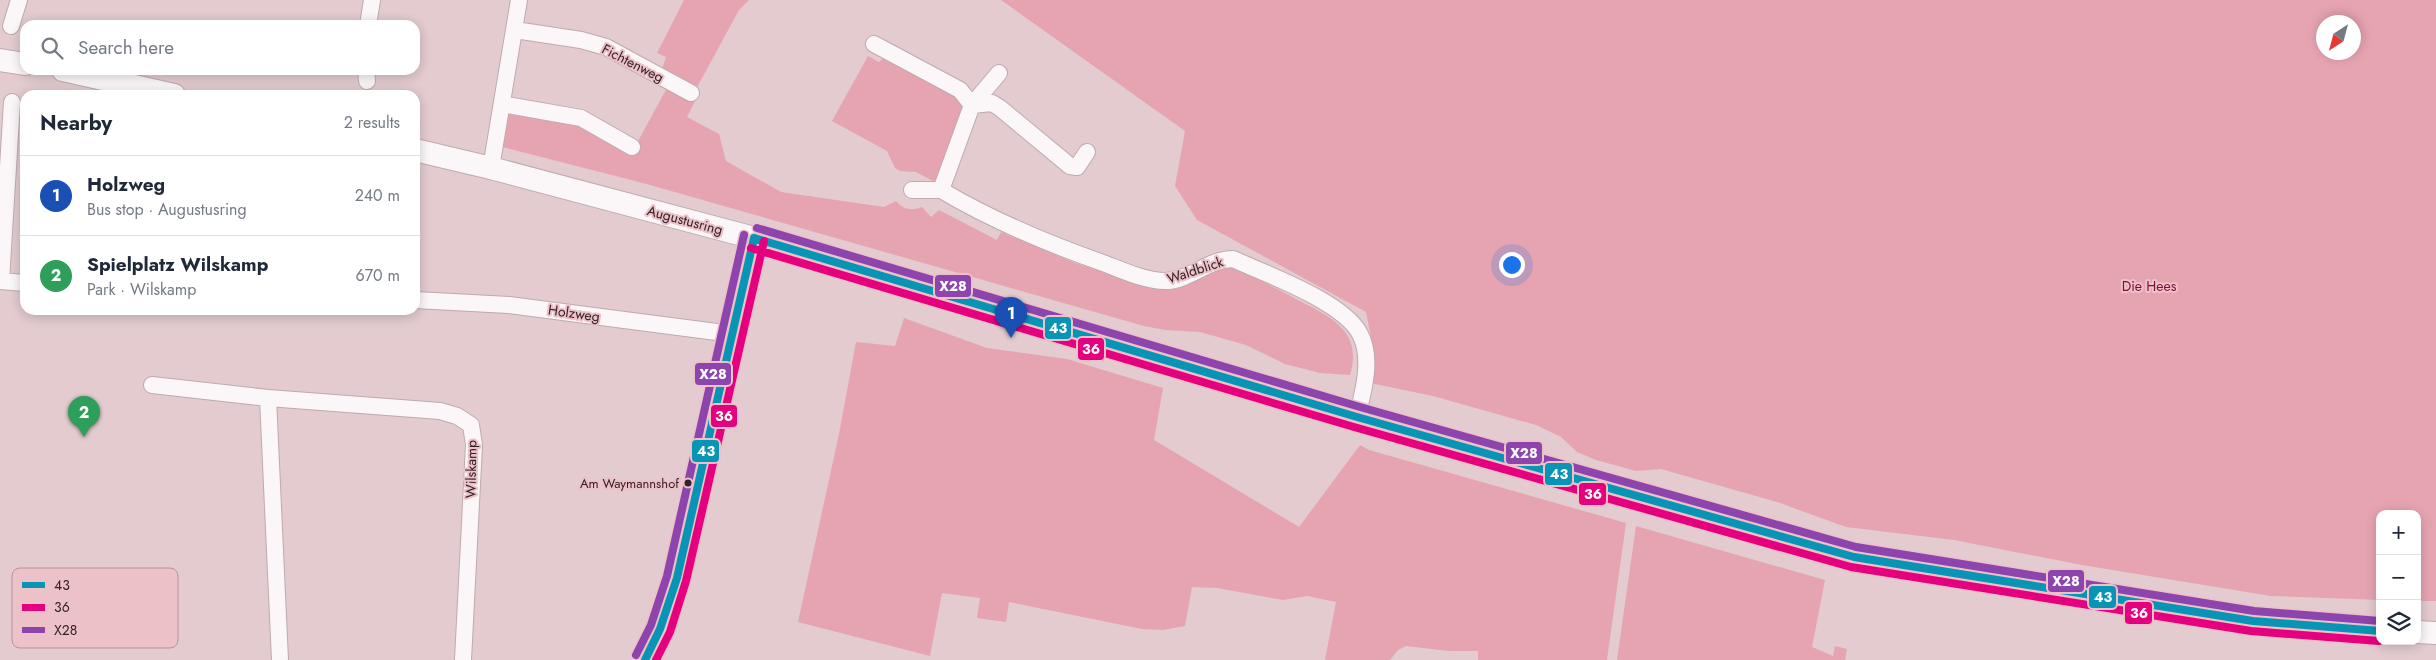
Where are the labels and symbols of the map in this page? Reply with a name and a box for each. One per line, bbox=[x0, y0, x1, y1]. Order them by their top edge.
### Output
north arrow bbox=[2316, 15, 2361, 60]
street label: Fichtenweg bbox=[599, 39, 667, 87]
street label: Augustusring bbox=[645, 200, 725, 240]
street label: Waldblick bbox=[1164, 251, 1227, 288]
your location bbox=[1499, 252, 1525, 278]
line badge: X28 bbox=[934, 274, 972, 298]
text: X28 bbox=[939, 276, 967, 296]
park label: Die Hees bbox=[2122, 276, 2177, 296]
pin: 1 bbox=[995, 297, 1027, 338]
street label: Holzweg bbox=[547, 299, 601, 327]
line badge: 43 bbox=[1044, 316, 1072, 340]
text: 43 bbox=[1049, 318, 1068, 338]
line badge: 36 bbox=[1077, 337, 1105, 361]
text: 36 bbox=[1082, 339, 1100, 359]
line badge: X28 bbox=[694, 362, 732, 386]
text: X28 bbox=[699, 364, 727, 384]
pin: 2 bbox=[68, 396, 100, 437]
line badge: 36 bbox=[710, 404, 738, 428]
text: 36 bbox=[715, 406, 733, 426]
line badge: 43 bbox=[691, 439, 720, 463]
street label: Wilskamp bbox=[460, 440, 482, 498]
text: 43 bbox=[697, 441, 716, 461]
line badge: X28 bbox=[1505, 441, 1543, 465]
text: X28 bbox=[1510, 443, 1538, 463]
line badge: 43 bbox=[1544, 462, 1573, 486]
text: 43 bbox=[1550, 464, 1569, 484]
place label: Am Waymannshof bbox=[580, 474, 679, 493]
marker: Am Waymannshof bbox=[683, 478, 693, 488]
line badge: 36 bbox=[1578, 482, 1607, 506]
text: 36 bbox=[1584, 484, 1602, 504]
legend bbox=[12, 568, 178, 648]
line badge: X28 bbox=[2047, 569, 2085, 593]
text: X28 bbox=[2052, 571, 2080, 591]
text: 43 bbox=[54, 575, 70, 595]
line badge: 43 bbox=[2088, 585, 2117, 609]
text: 43 bbox=[2094, 587, 2113, 607]
text: 36 bbox=[54, 597, 70, 617]
line badge: 36 bbox=[2124, 601, 2153, 625]
text: 36 bbox=[2130, 603, 2148, 623]
text: X28 bbox=[54, 620, 77, 640]

